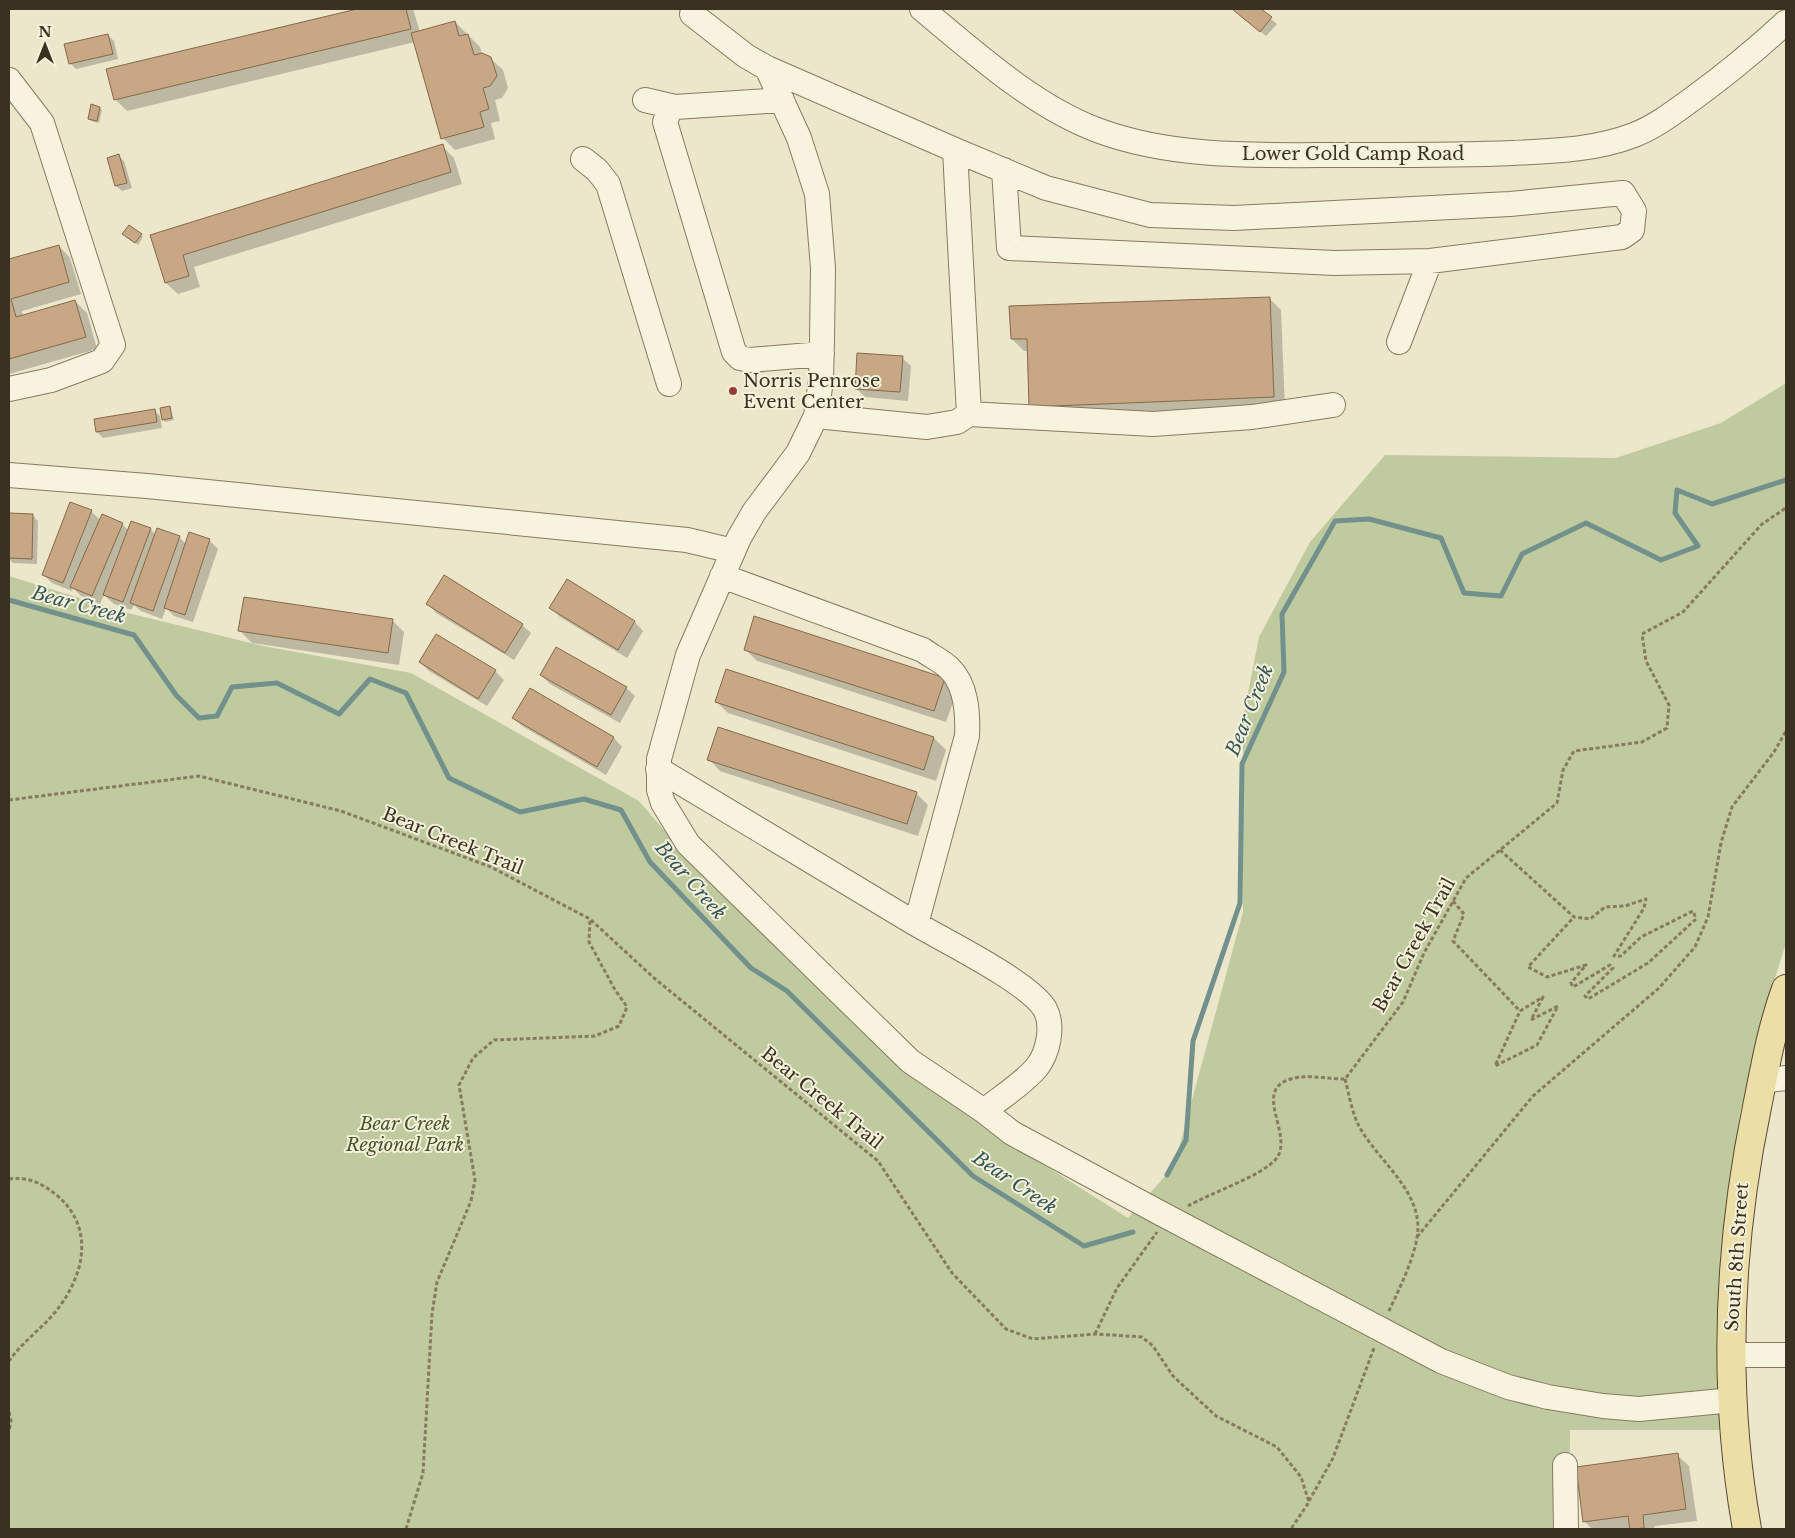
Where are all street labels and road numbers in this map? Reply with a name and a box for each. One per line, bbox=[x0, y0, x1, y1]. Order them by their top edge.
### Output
street label: Lower Gold Camp Road bbox=[1242, 143, 1464, 165]
street label: Bear Creek Trail bbox=[379, 803, 527, 879]
street label: Bear Creek Trail bbox=[1368, 874, 1460, 1016]
street label: Bear Creek Trail bbox=[757, 1042, 887, 1154]
street label: South 8th Street bbox=[1721, 1182, 1753, 1332]

